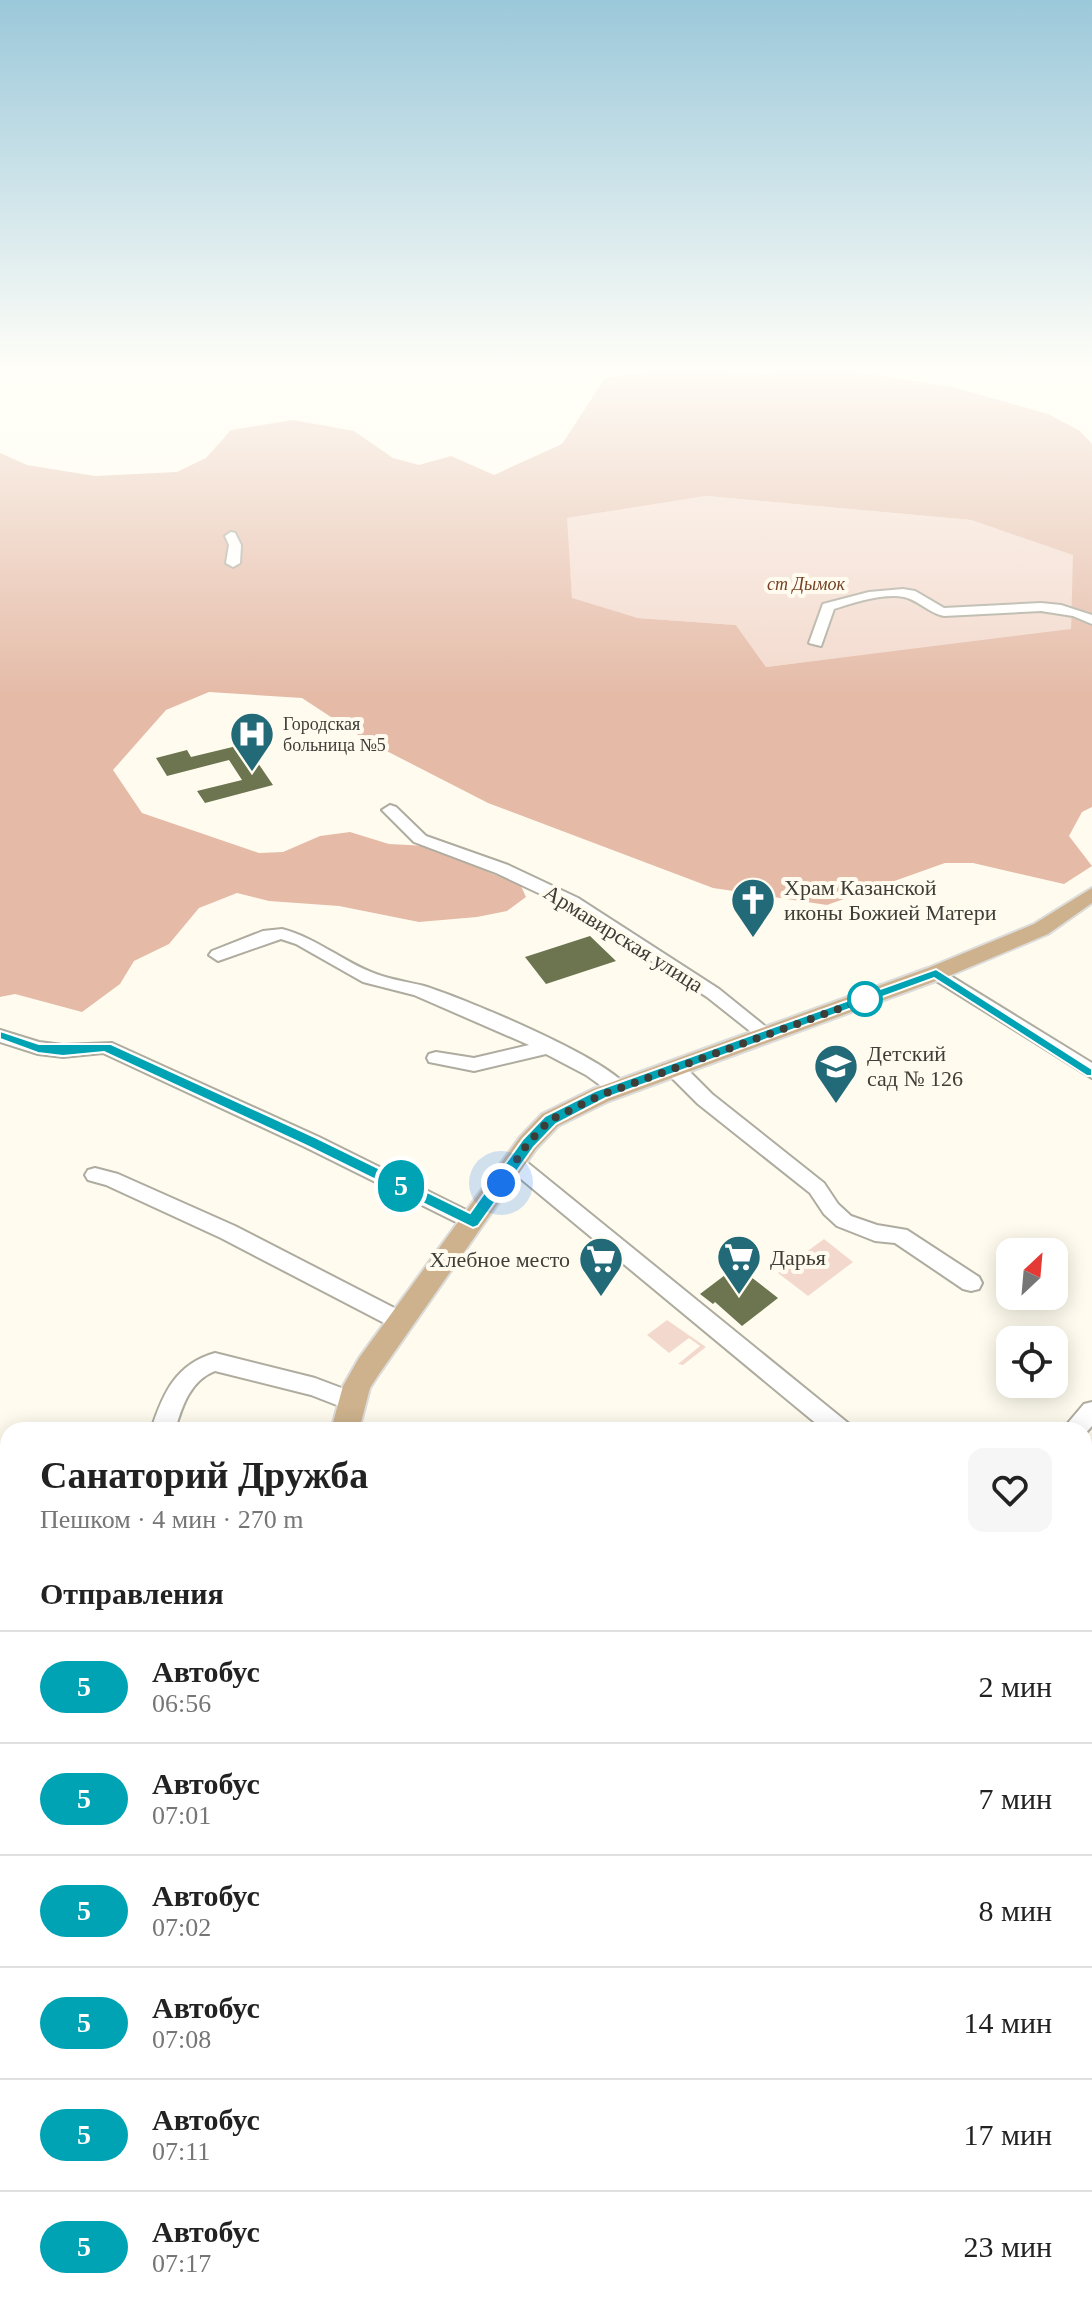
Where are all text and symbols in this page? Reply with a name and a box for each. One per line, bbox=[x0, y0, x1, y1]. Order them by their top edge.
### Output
park label: ст Дымок bbox=[767, 574, 846, 594]
hospital icon: Городская больница №5 bbox=[228, 710, 276, 773]
place label: Городская больница №5 bbox=[283, 714, 386, 755]
place label: Храм Казанской иконы Божией Матери bbox=[784, 875, 997, 925]
church icon: Храм Казанской иконы Божией Матери bbox=[729, 876, 777, 939]
street label: Армавирская улица bbox=[539, 879, 708, 998]
unlabelled marker bbox=[848, 982, 882, 1016]
place label: Детский сад № 126 bbox=[867, 1041, 963, 1091]
school or university icon: Детский сад № 126 bbox=[812, 1042, 860, 1105]
line badge: 5 bbox=[375, 1160, 427, 1212]
your location bbox=[481, 1163, 521, 1203]
text: 5 bbox=[394, 1170, 408, 1201]
supermarket icon: Дарья bbox=[715, 1233, 763, 1296]
supermarket icon: Хлебное место bbox=[577, 1235, 625, 1298]
north arrow bbox=[996, 1238, 1068, 1310]
map controls bbox=[996, 1238, 1068, 1398]
place label: Дарья bbox=[770, 1245, 826, 1270]
place label: Хлебное место bbox=[430, 1247, 570, 1272]
button: locate bbox=[996, 1326, 1068, 1398]
button: heart bbox=[968, 1448, 1052, 1532]
text: Санаторий Дружба bbox=[40, 1454, 368, 1496]
text: Пешком · 4 мин · 270 m bbox=[40, 1505, 303, 1534]
text: Отправления bbox=[40, 1577, 224, 1610]
text: Автобус bbox=[152, 1655, 260, 1688]
text: 2 мин bbox=[978, 1670, 1052, 1703]
text: 5 bbox=[77, 1671, 91, 1702]
text: 06:56 bbox=[152, 1689, 211, 1718]
text: Автобус bbox=[152, 1767, 260, 1800]
text: 7 мин bbox=[978, 1782, 1052, 1815]
text: 5 bbox=[77, 1783, 91, 1814]
text: 07:01 bbox=[152, 1801, 211, 1830]
text: Автобус bbox=[152, 1879, 260, 1912]
text: 8 мин bbox=[978, 1894, 1052, 1927]
text: 5 bbox=[77, 1895, 91, 1926]
text: 07:02 bbox=[152, 1913, 211, 1942]
text: Автобус bbox=[152, 1991, 260, 2024]
text: 14 мин bbox=[963, 2006, 1052, 2039]
text: 5 bbox=[77, 2007, 91, 2038]
text: 07:08 bbox=[152, 2025, 211, 2054]
text: Автобус bbox=[152, 2103, 260, 2136]
text: 17 мин bbox=[963, 2118, 1052, 2151]
text: 5 bbox=[77, 2119, 91, 2150]
text: 07:11 bbox=[152, 2137, 210, 2166]
text: Автобус bbox=[152, 2215, 260, 2248]
text: 23 мин bbox=[963, 2230, 1052, 2263]
text: 5 bbox=[77, 2231, 91, 2262]
text: 07:17 bbox=[152, 2249, 211, 2278]

